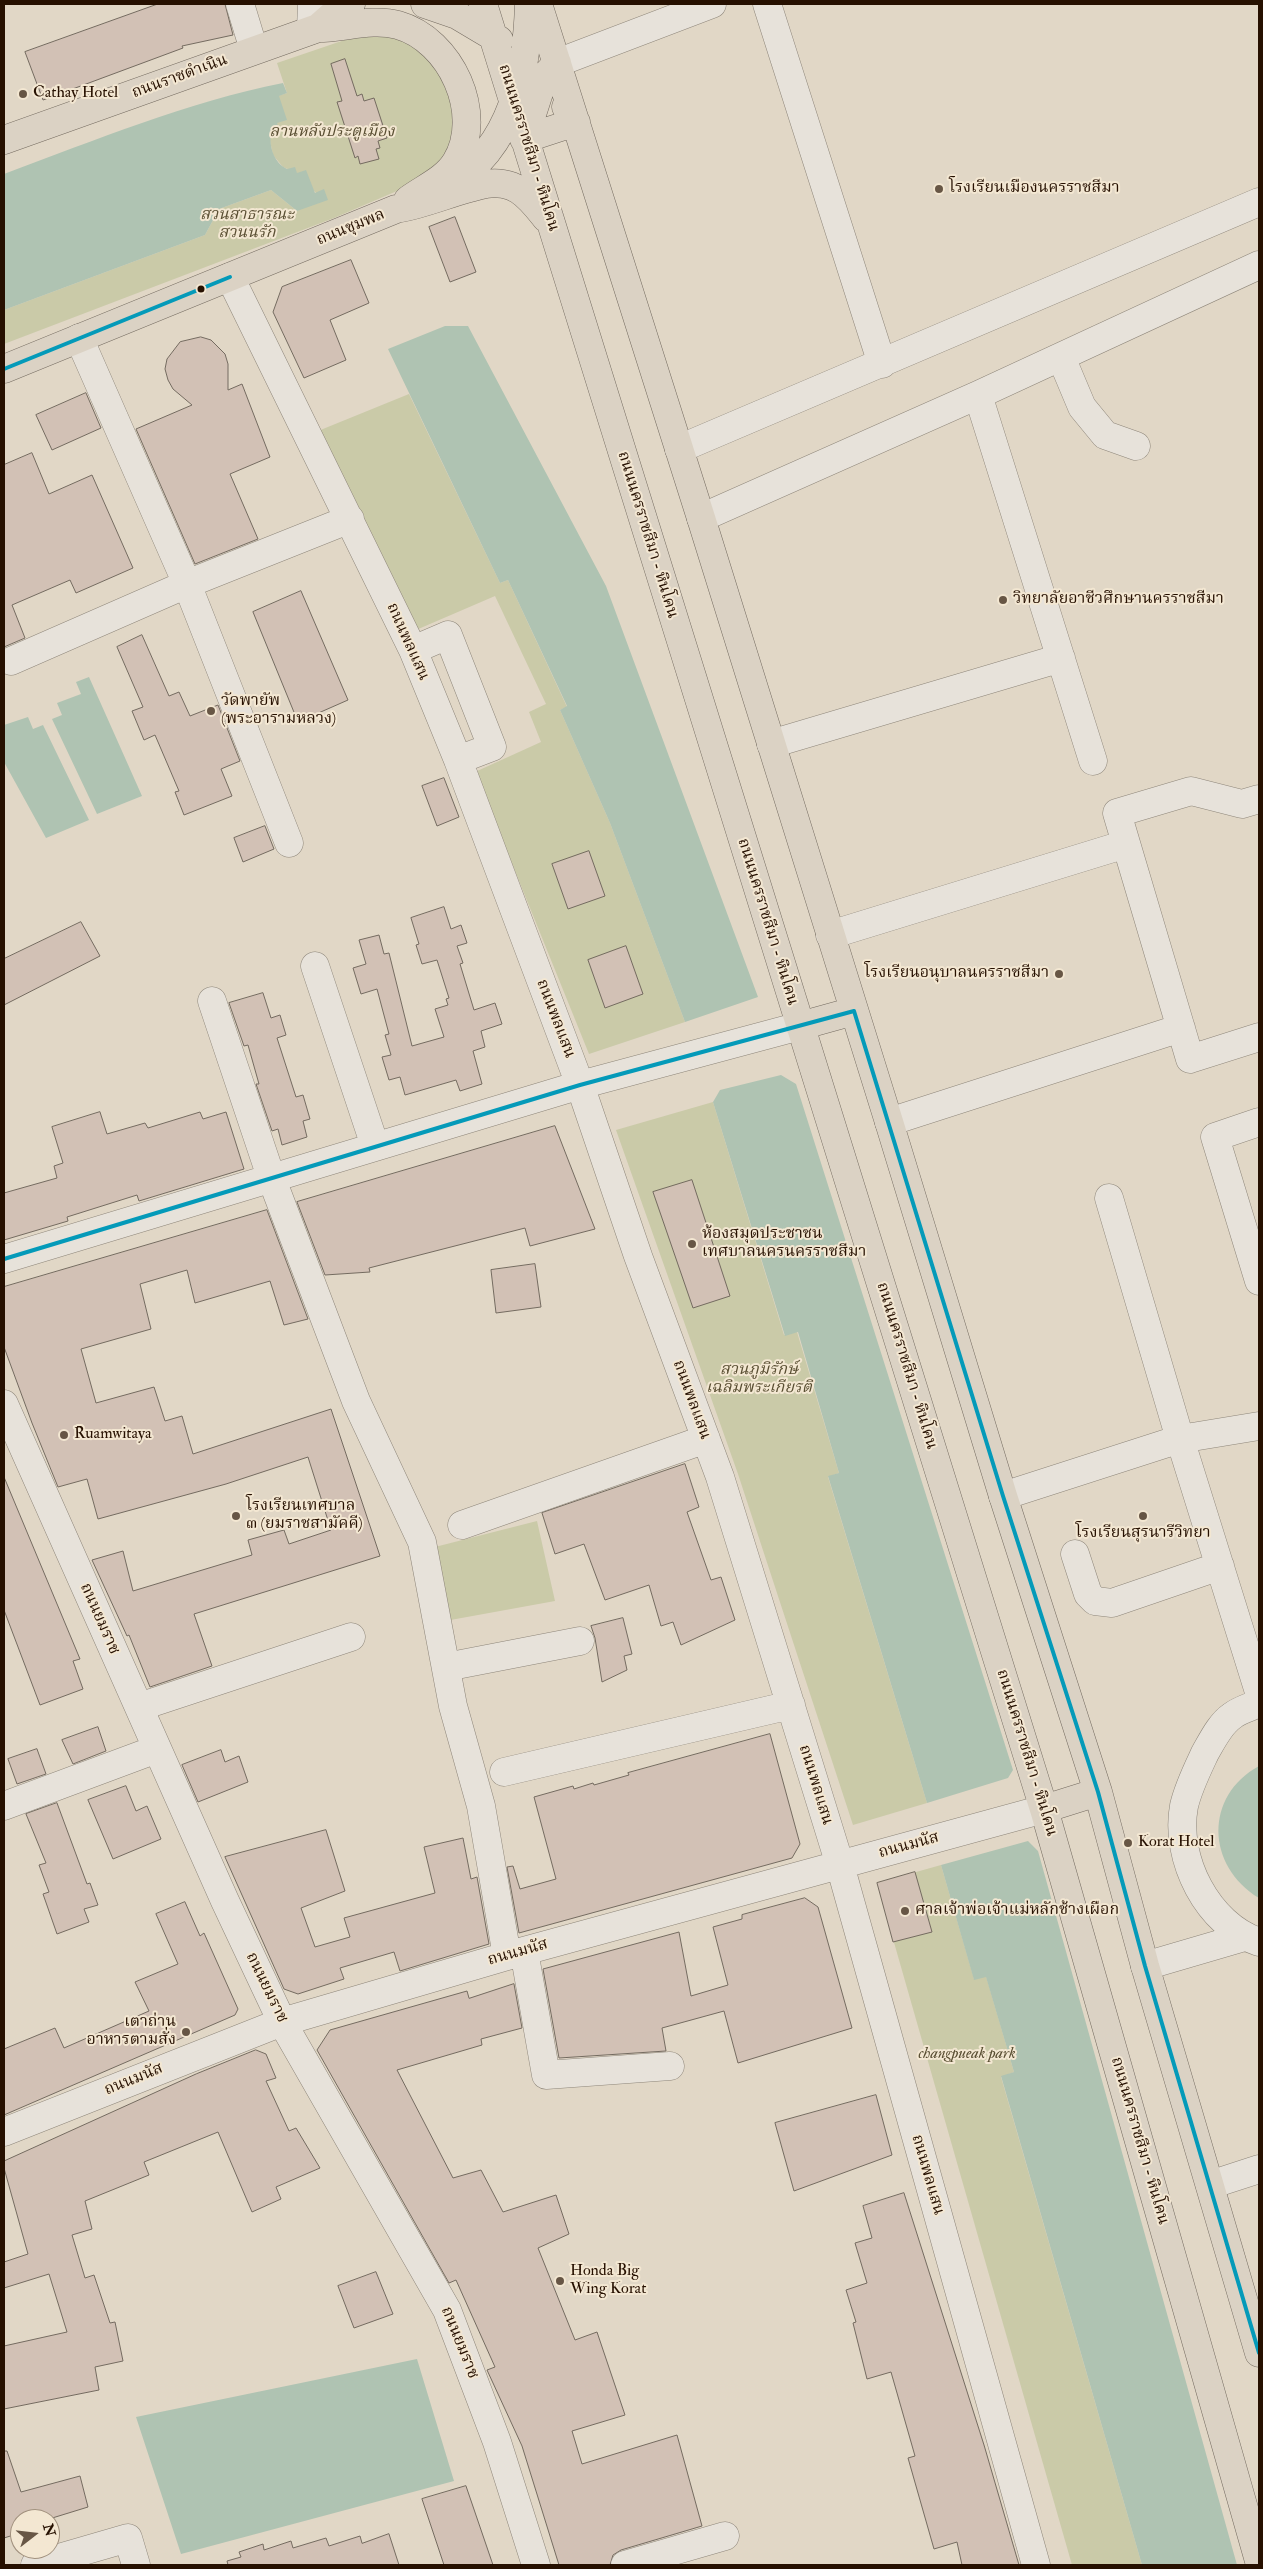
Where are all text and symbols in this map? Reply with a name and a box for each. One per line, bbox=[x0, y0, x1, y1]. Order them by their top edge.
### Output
street label: ถนนราชดำเนิน bbox=[129, 51, 231, 103]
street label: ถนนนครราชสีมา - หินโคน bbox=[493, 62, 563, 234]
place label: Cathay Hotel bbox=[33, 84, 118, 104]
marker: Cathay Hotel bbox=[17, 88, 29, 100]
park label: ลานหลังประตูเมือง bbox=[270, 123, 394, 143]
place label: โรงเรียนเมืองนครราชสีมา bbox=[949, 179, 1120, 199]
marker: โรงเรียนเมืองนครราชสีมา bbox=[933, 183, 945, 195]
park label: สวนสาธารณะ สวนนรัก bbox=[200, 206, 294, 244]
street label: ถนนชุมพล bbox=[314, 206, 388, 250]
unlabelled marker bbox=[196, 284, 206, 294]
street label: ถนนนครราชสีมา - หินโคน bbox=[612, 449, 682, 621]
place label: วิทยาลัยอาชีวศึกษานครราชสีมา bbox=[1013, 590, 1224, 610]
marker: วิทยาลัยอาชีวศึกษานครราชสีมา bbox=[997, 594, 1009, 606]
street label: ถนนพลแสน bbox=[381, 600, 433, 684]
place label: วัดพายัพ (พระอารามหลวง) bbox=[221, 692, 336, 730]
marker: วัดพายัพ (พระอารามหลวง) bbox=[205, 705, 217, 717]
street label: ถนนนครราชสีมา - หินโคน bbox=[732, 836, 802, 1008]
place label: โรงเรียนอนุบาลนครราชสีมา bbox=[864, 964, 1049, 984]
marker: โรงเรียนอนุบาลนครราชสีมา bbox=[1053, 968, 1065, 980]
street label: ถนนพลแสน bbox=[531, 977, 579, 1061]
place label: ห้องสมุดประชาชน เทศบาลนครนครราชสีมา bbox=[702, 1225, 866, 1263]
marker: ห้องสมุดประชาชน เทศบาลนครนครราชสีมา bbox=[686, 1238, 698, 1250]
street label: ถนนนครราชสีมา - หินโคน bbox=[871, 1280, 941, 1452]
street label: ถนนพลแสน bbox=[668, 1358, 714, 1442]
park label: สวนภูมิรักษ์ เฉลิมพระเกียรติ bbox=[706, 1361, 812, 1399]
place label: Ruamwitaya bbox=[74, 1425, 152, 1445]
marker: Ruamwitaya bbox=[58, 1429, 70, 1441]
place label: โรงเรียนเทศบาล ๓ (ยมราชสามัคคี) bbox=[246, 1497, 363, 1535]
marker: โรงเรียนเทศบาล ๓ (ยมราชสามัคคี) bbox=[230, 1510, 242, 1522]
marker: โรงเรียนสุรนารีวิทยา bbox=[1137, 1510, 1149, 1522]
place label: โรงเรียนสุรนารีวิทยา bbox=[1075, 1524, 1211, 1544]
street label: ถนนยมราช bbox=[75, 1580, 123, 1658]
street label: ถนนนครราชสีมา - หินโคน bbox=[991, 1667, 1061, 1839]
street label: ถนนพลแสน bbox=[794, 1743, 836, 1827]
street label: ถนนมนัส bbox=[877, 1829, 941, 1863]
place label: Korat Hotel bbox=[1138, 1833, 1214, 1853]
marker: Korat Hotel bbox=[1122, 1837, 1134, 1849]
place label: ศาลเจ้าพ่อเจ้าแม่หลักช้างเผือก bbox=[915, 1901, 1119, 1921]
marker: ศาลเจ้าพ่อเจ้าแม่หลักช้างเผือก bbox=[899, 1905, 911, 1917]
street label: ถนนมนัส bbox=[486, 1935, 550, 1971]
street label: ถนนยมราช bbox=[241, 1950, 291, 2026]
place label: เตาถ่าน อาหารตามสั่ง bbox=[87, 2013, 176, 2051]
marker: เตาถ่าน อาหารตามสั่ง bbox=[180, 2026, 192, 2038]
park label: changpueak park bbox=[918, 2045, 1016, 2065]
street label: ถนนนครราชสีมา - หินโคน bbox=[1106, 2055, 1172, 2227]
street label: ถนนมนัส bbox=[102, 2060, 166, 2100]
street label: ถนนพลแสน bbox=[906, 2133, 948, 2217]
place label: Honda Big Wing Korat bbox=[570, 2262, 646, 2300]
marker: Honda Big Wing Korat bbox=[554, 2275, 566, 2287]
street label: ถนนยมราช bbox=[436, 2304, 482, 2382]
north arrow bbox=[10, 2509, 60, 2559]
text: N bbox=[39, 2522, 59, 2538]

